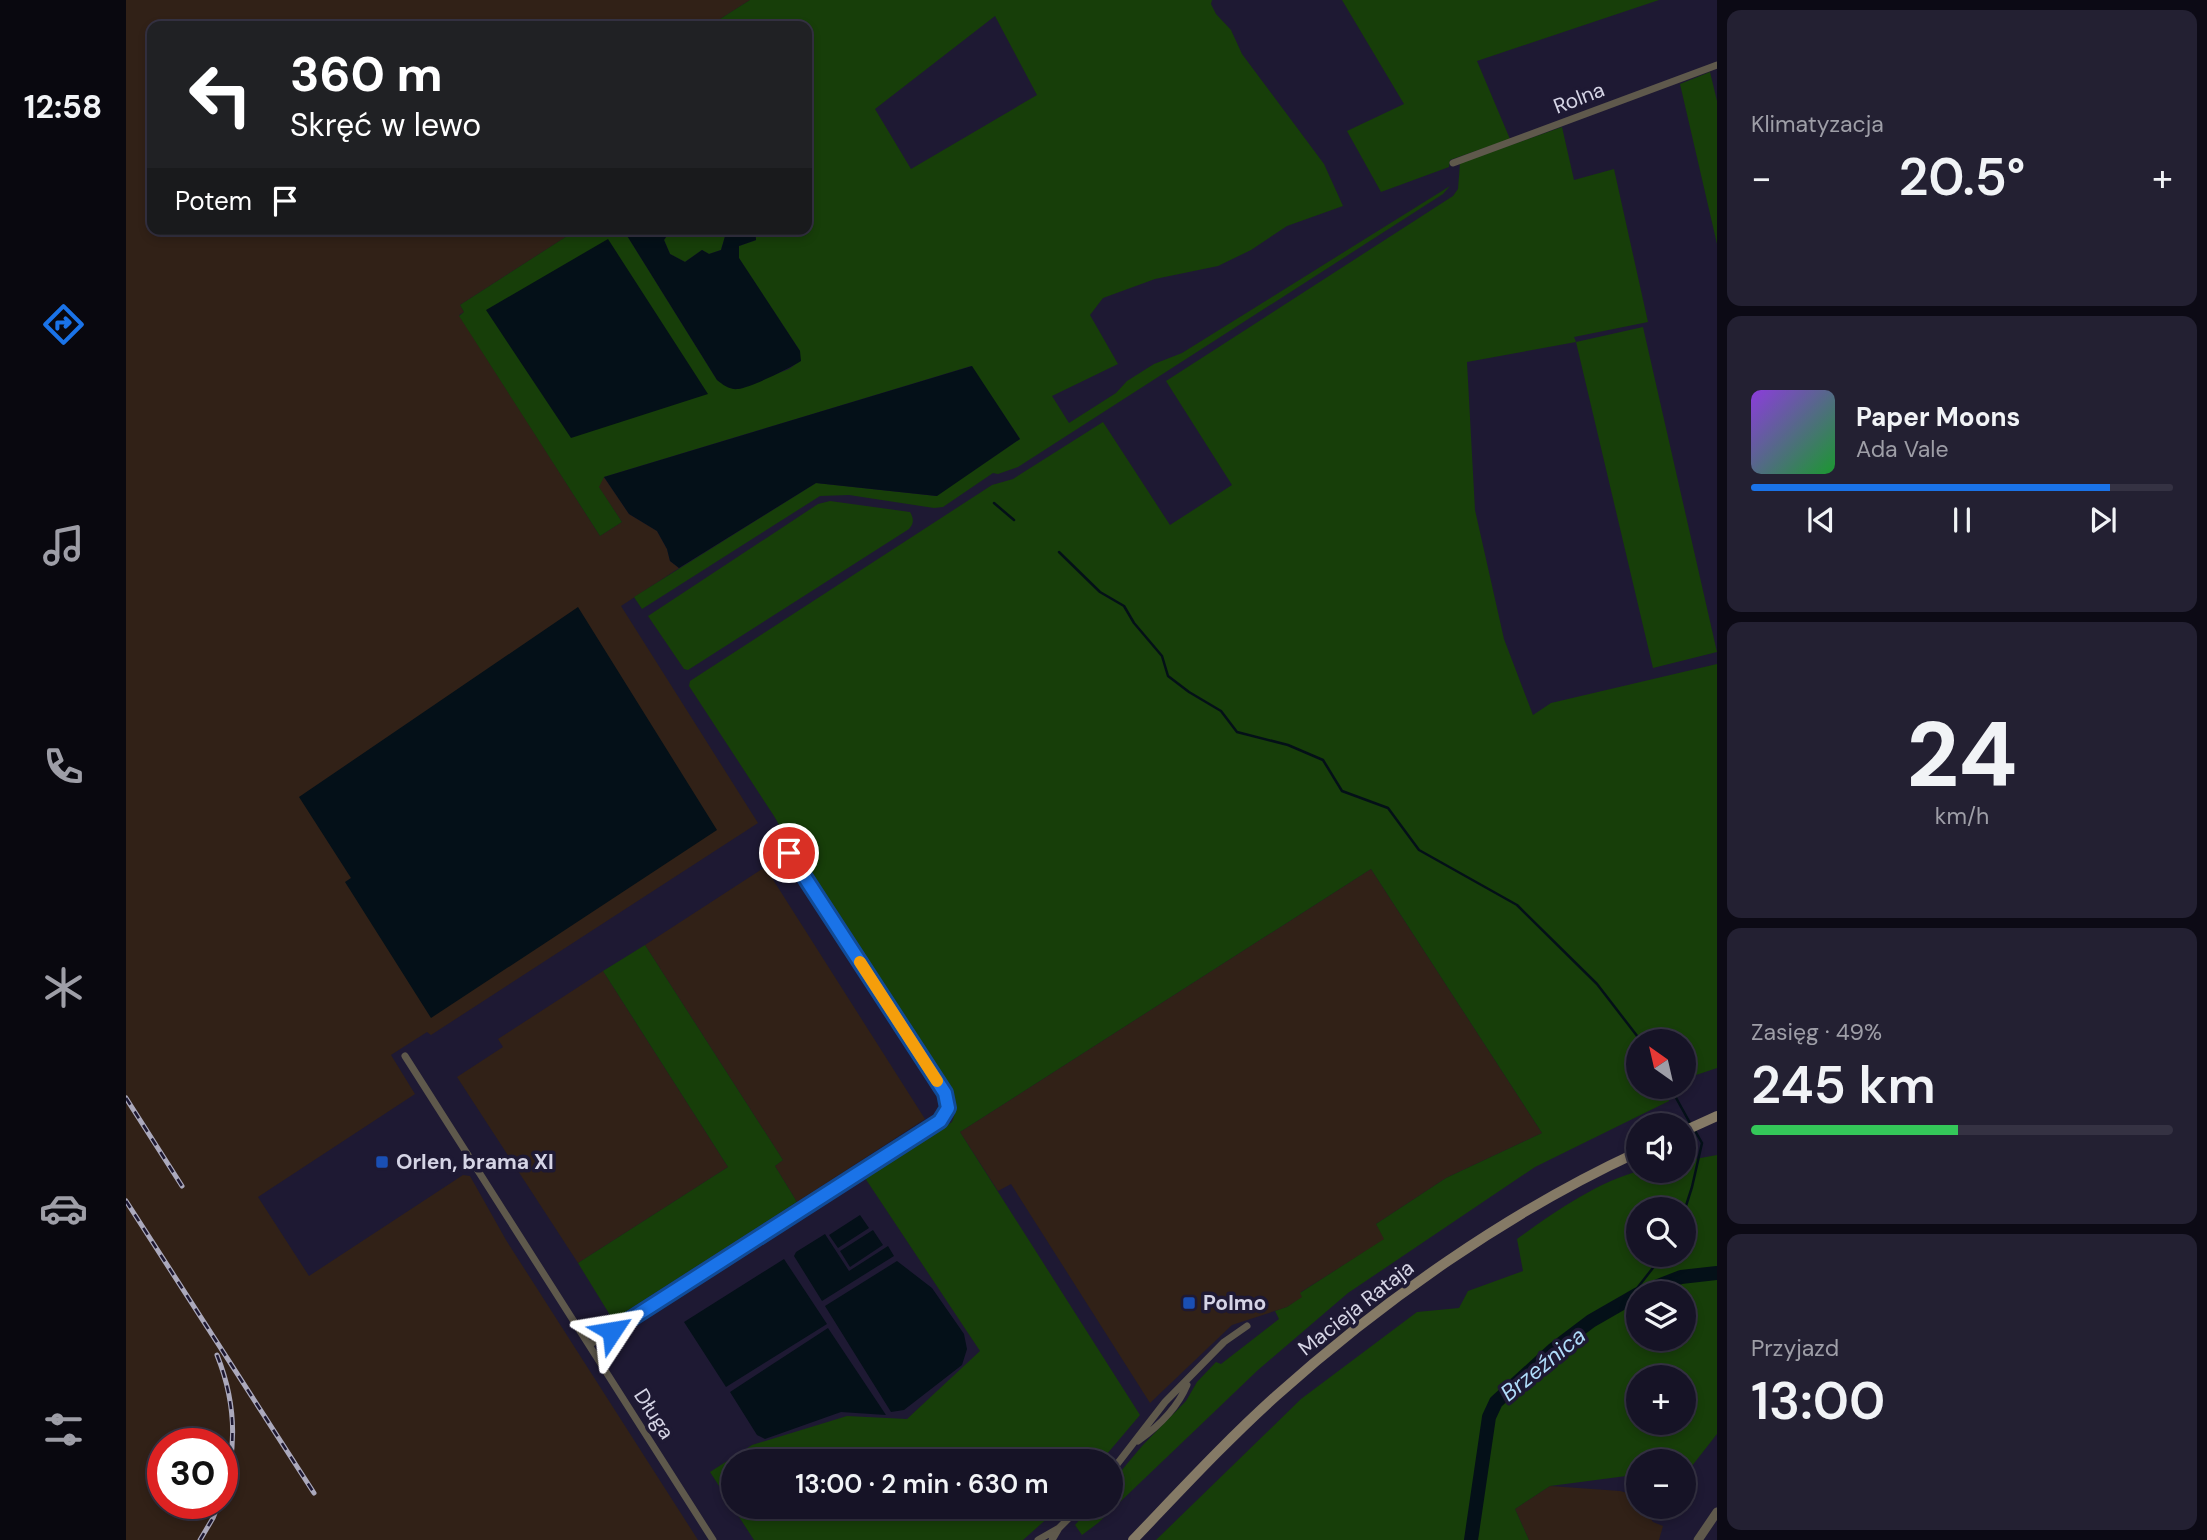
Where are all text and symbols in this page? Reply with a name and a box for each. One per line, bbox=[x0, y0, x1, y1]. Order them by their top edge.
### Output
text: 360 m bbox=[290, 42, 443, 106]
icon: left bbox=[175, 49, 266, 140]
street label: Rolna bbox=[1549, 76, 1609, 120]
text: 12:58 bbox=[24, 86, 102, 128]
text: Skręć w lewo bbox=[290, 104, 481, 146]
text: Klimatyzacja bbox=[1751, 109, 1884, 139]
text: 20.5° bbox=[1899, 143, 2025, 211]
text: − bbox=[1751, 153, 1772, 203]
text: + bbox=[2152, 153, 2173, 203]
icon: arrive bbox=[266, 182, 304, 220]
text: Potem bbox=[175, 184, 252, 218]
icon: directions bbox=[39, 300, 88, 349]
text: Paper Moons bbox=[1856, 400, 2020, 434]
text: Ada Vale bbox=[1856, 434, 1949, 464]
icon: previous bbox=[1802, 501, 1840, 539]
icon: pause bbox=[1943, 501, 1981, 539]
icon: next bbox=[2084, 501, 2122, 539]
icon: music bbox=[39, 521, 88, 570]
text: 24 bbox=[1906, 696, 2018, 814]
icon: phone bbox=[39, 742, 88, 791]
text: km/h bbox=[1935, 801, 1989, 831]
pin bbox=[759, 823, 819, 883]
icon: arrive bbox=[770, 834, 808, 872]
icon: climate bbox=[39, 963, 88, 1012]
text: Zasięg · 49% bbox=[1751, 1017, 1882, 1047]
north arrow bbox=[1626, 1029, 1696, 1099]
map controls bbox=[1626, 1029, 1696, 1519]
text: 245 km bbox=[1751, 1051, 1936, 1119]
button: sound bbox=[1626, 1113, 1696, 1183]
place label: Orlen, brama XI bbox=[396, 1148, 554, 1176]
marker: Orlen, brama XI bbox=[374, 1154, 390, 1170]
icon: car bbox=[39, 1184, 88, 1233]
button: search bbox=[1626, 1197, 1696, 1267]
street label: Macieja Rataja bbox=[1292, 1254, 1420, 1362]
button: layers bbox=[1626, 1281, 1696, 1351]
place label: Polmo bbox=[1203, 1289, 1266, 1317]
position arrow bbox=[575, 1294, 649, 1368]
marker: Polmo bbox=[1181, 1295, 1197, 1311]
water label: Brzeźnica bbox=[1494, 1320, 1592, 1408]
text: Przyjazd bbox=[1751, 1333, 1839, 1363]
button: + bbox=[1626, 1365, 1696, 1435]
text: 13:00 bbox=[1751, 1367, 1885, 1435]
street label: Długa bbox=[627, 1383, 681, 1445]
icon: filters bbox=[39, 1405, 88, 1454]
speed limit sign: 30 bbox=[147, 1428, 238, 1519]
button: − bbox=[1626, 1449, 1696, 1519]
text: 13:00 · 2 min · 630 m bbox=[795, 1467, 1049, 1501]

